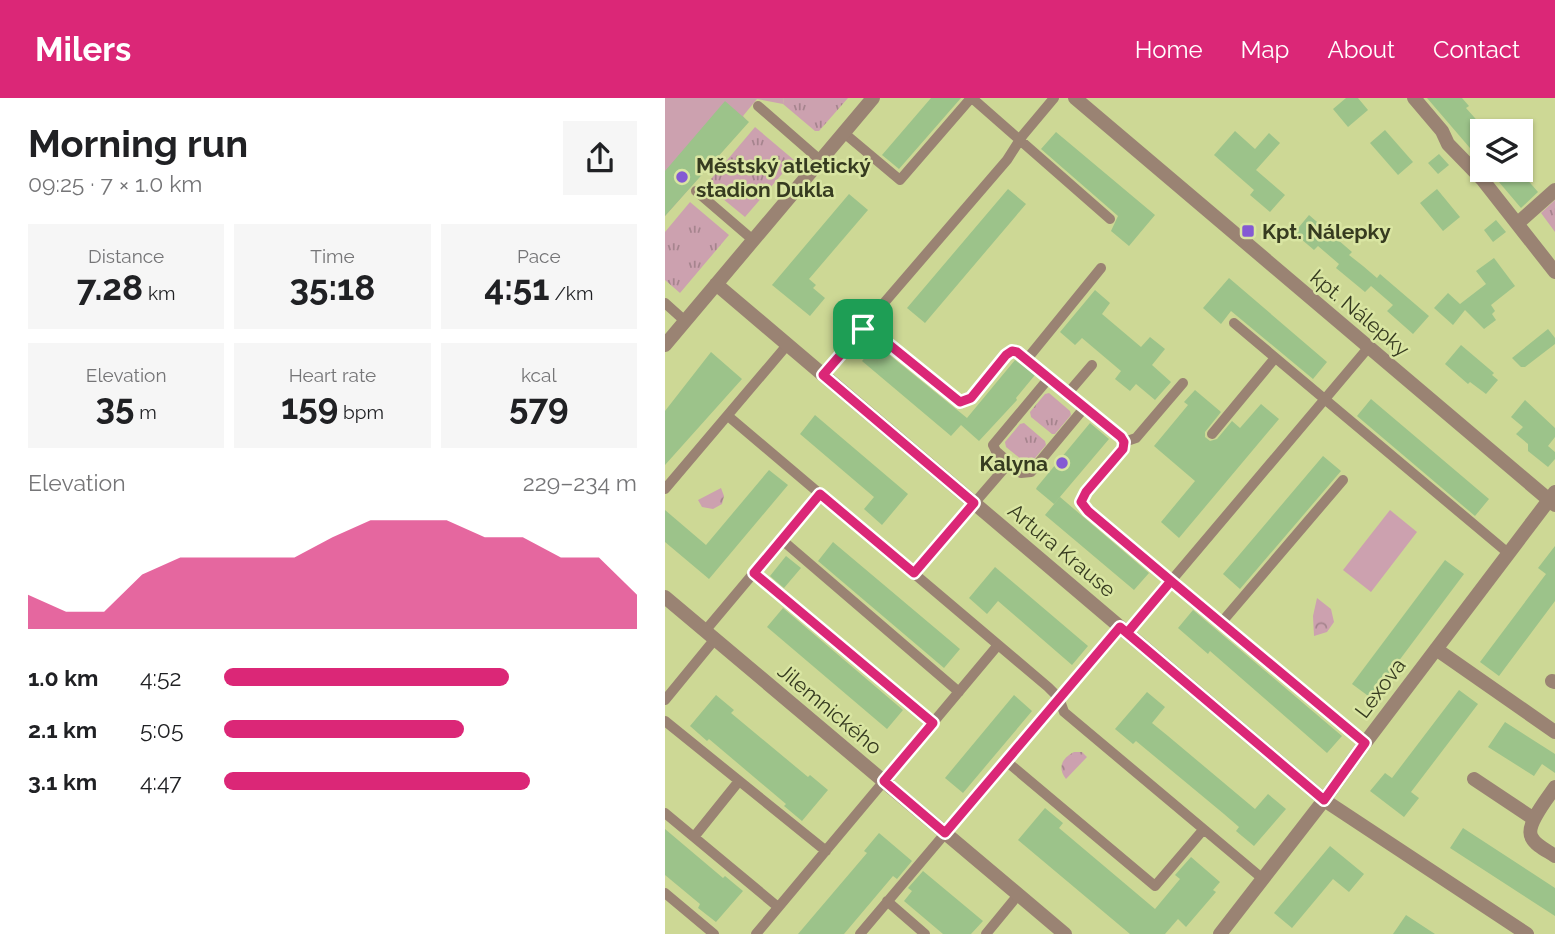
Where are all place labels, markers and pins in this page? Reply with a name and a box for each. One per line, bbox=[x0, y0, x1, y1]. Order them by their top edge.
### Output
place label: Městský atletický stadion Dukla bbox=[696, 153, 871, 202]
marker: Městský atletický stadion Dukla bbox=[674, 169, 690, 185]
place label: Kpt. Nálepky bbox=[1262, 219, 1391, 244]
marker: Kpt. Nálepky bbox=[1240, 223, 1256, 239]
pin bbox=[833, 299, 893, 359]
place label: Kalyna bbox=[980, 451, 1048, 476]
marker: Kalyna bbox=[1054, 455, 1070, 471]

